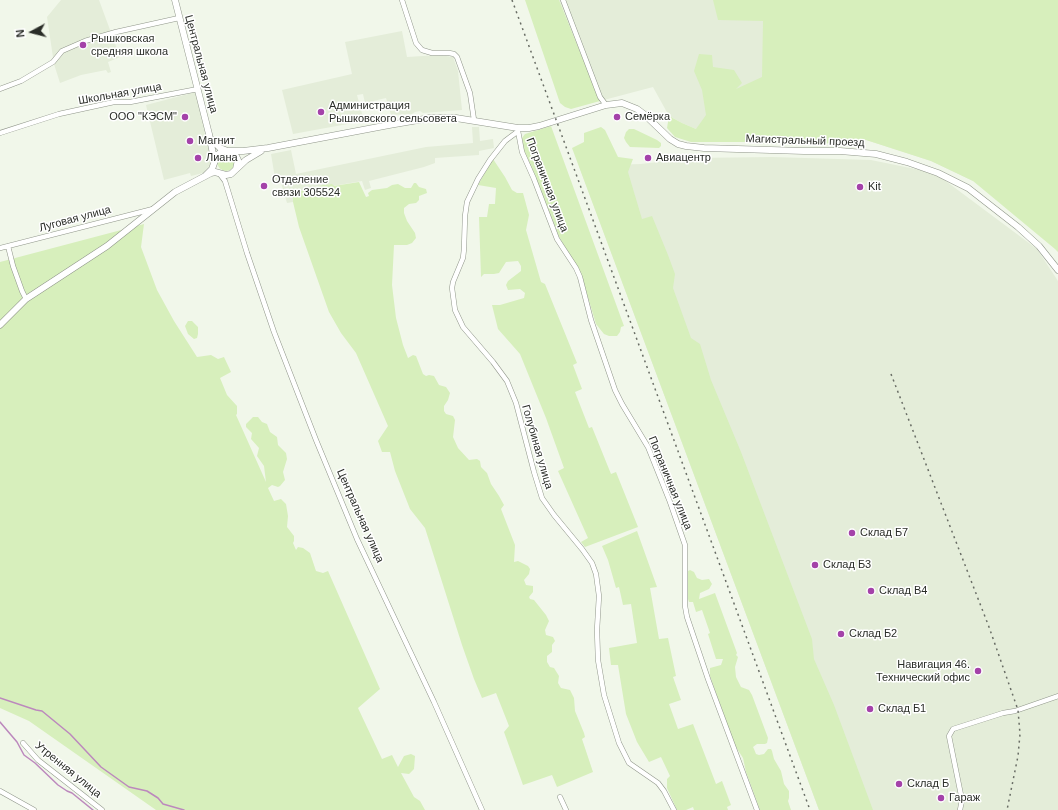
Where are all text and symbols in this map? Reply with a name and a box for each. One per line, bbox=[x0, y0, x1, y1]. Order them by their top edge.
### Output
north arrow bbox=[12, 12, 52, 52]
street label: Центральная улица bbox=[182, 13, 220, 115]
text: N bbox=[14, 29, 27, 38]
place label: Рышковская средняя школа bbox=[91, 32, 168, 58]
marker: Рышковская средняя школа bbox=[78, 40, 88, 50]
street label: Школьная улица bbox=[77, 80, 163, 108]
place label: Администрация Рышковского сельсовета bbox=[329, 99, 457, 125]
marker: Администрация Рышковского сельсовета bbox=[316, 107, 326, 117]
place label: ООО "КЭСМ" bbox=[109, 110, 177, 124]
place label: Семёрка bbox=[625, 110, 670, 124]
marker: ООО "КЭСМ" bbox=[180, 112, 190, 122]
marker: Семёрка bbox=[612, 112, 622, 122]
street label: Магистральный проезд bbox=[745, 132, 865, 150]
place label: Магнит bbox=[198, 134, 235, 148]
marker: Магнит bbox=[185, 136, 195, 146]
street label: Пограничная улица bbox=[523, 136, 571, 234]
place label: Лиана bbox=[206, 151, 238, 165]
place label: Авиацентр bbox=[656, 151, 711, 165]
marker: Лиана bbox=[193, 153, 203, 163]
marker: Авиацентр bbox=[643, 153, 653, 163]
place label: Отделение связи 305524 bbox=[272, 173, 340, 199]
place label: Kit bbox=[868, 180, 881, 194]
marker: Отделение связи 305524 bbox=[259, 181, 269, 191]
marker: Kit bbox=[855, 182, 865, 192]
street label: Луговая улица bbox=[38, 203, 112, 235]
street label: Голубиная улица bbox=[519, 403, 555, 491]
street label: Пограничная улица bbox=[645, 434, 695, 532]
street label: Центральная улица bbox=[333, 467, 387, 565]
place label: Склад Б7 bbox=[860, 526, 908, 540]
marker: Склад Б7 bbox=[847, 528, 857, 538]
place label: Склад Б3 bbox=[823, 558, 871, 572]
marker: Склад Б3 bbox=[810, 560, 820, 570]
place label: Склад В4 bbox=[879, 584, 927, 598]
marker: Склад В4 bbox=[866, 586, 876, 596]
place label: Склад Б2 bbox=[849, 627, 897, 641]
marker: Склад Б2 bbox=[836, 629, 846, 639]
place label: Навигация 46. Технический офис bbox=[876, 658, 970, 684]
marker: Навигация 46. Технический офис bbox=[973, 666, 983, 676]
place label: Склад Б1 bbox=[878, 702, 926, 716]
marker: Склад Б1 bbox=[865, 704, 875, 714]
street label: Утренняя улица bbox=[32, 739, 104, 801]
place label: Склад Б bbox=[907, 777, 949, 791]
marker: Склад Б bbox=[894, 779, 904, 789]
place label: Гараж bbox=[949, 791, 980, 805]
marker: Гараж bbox=[936, 793, 946, 803]

